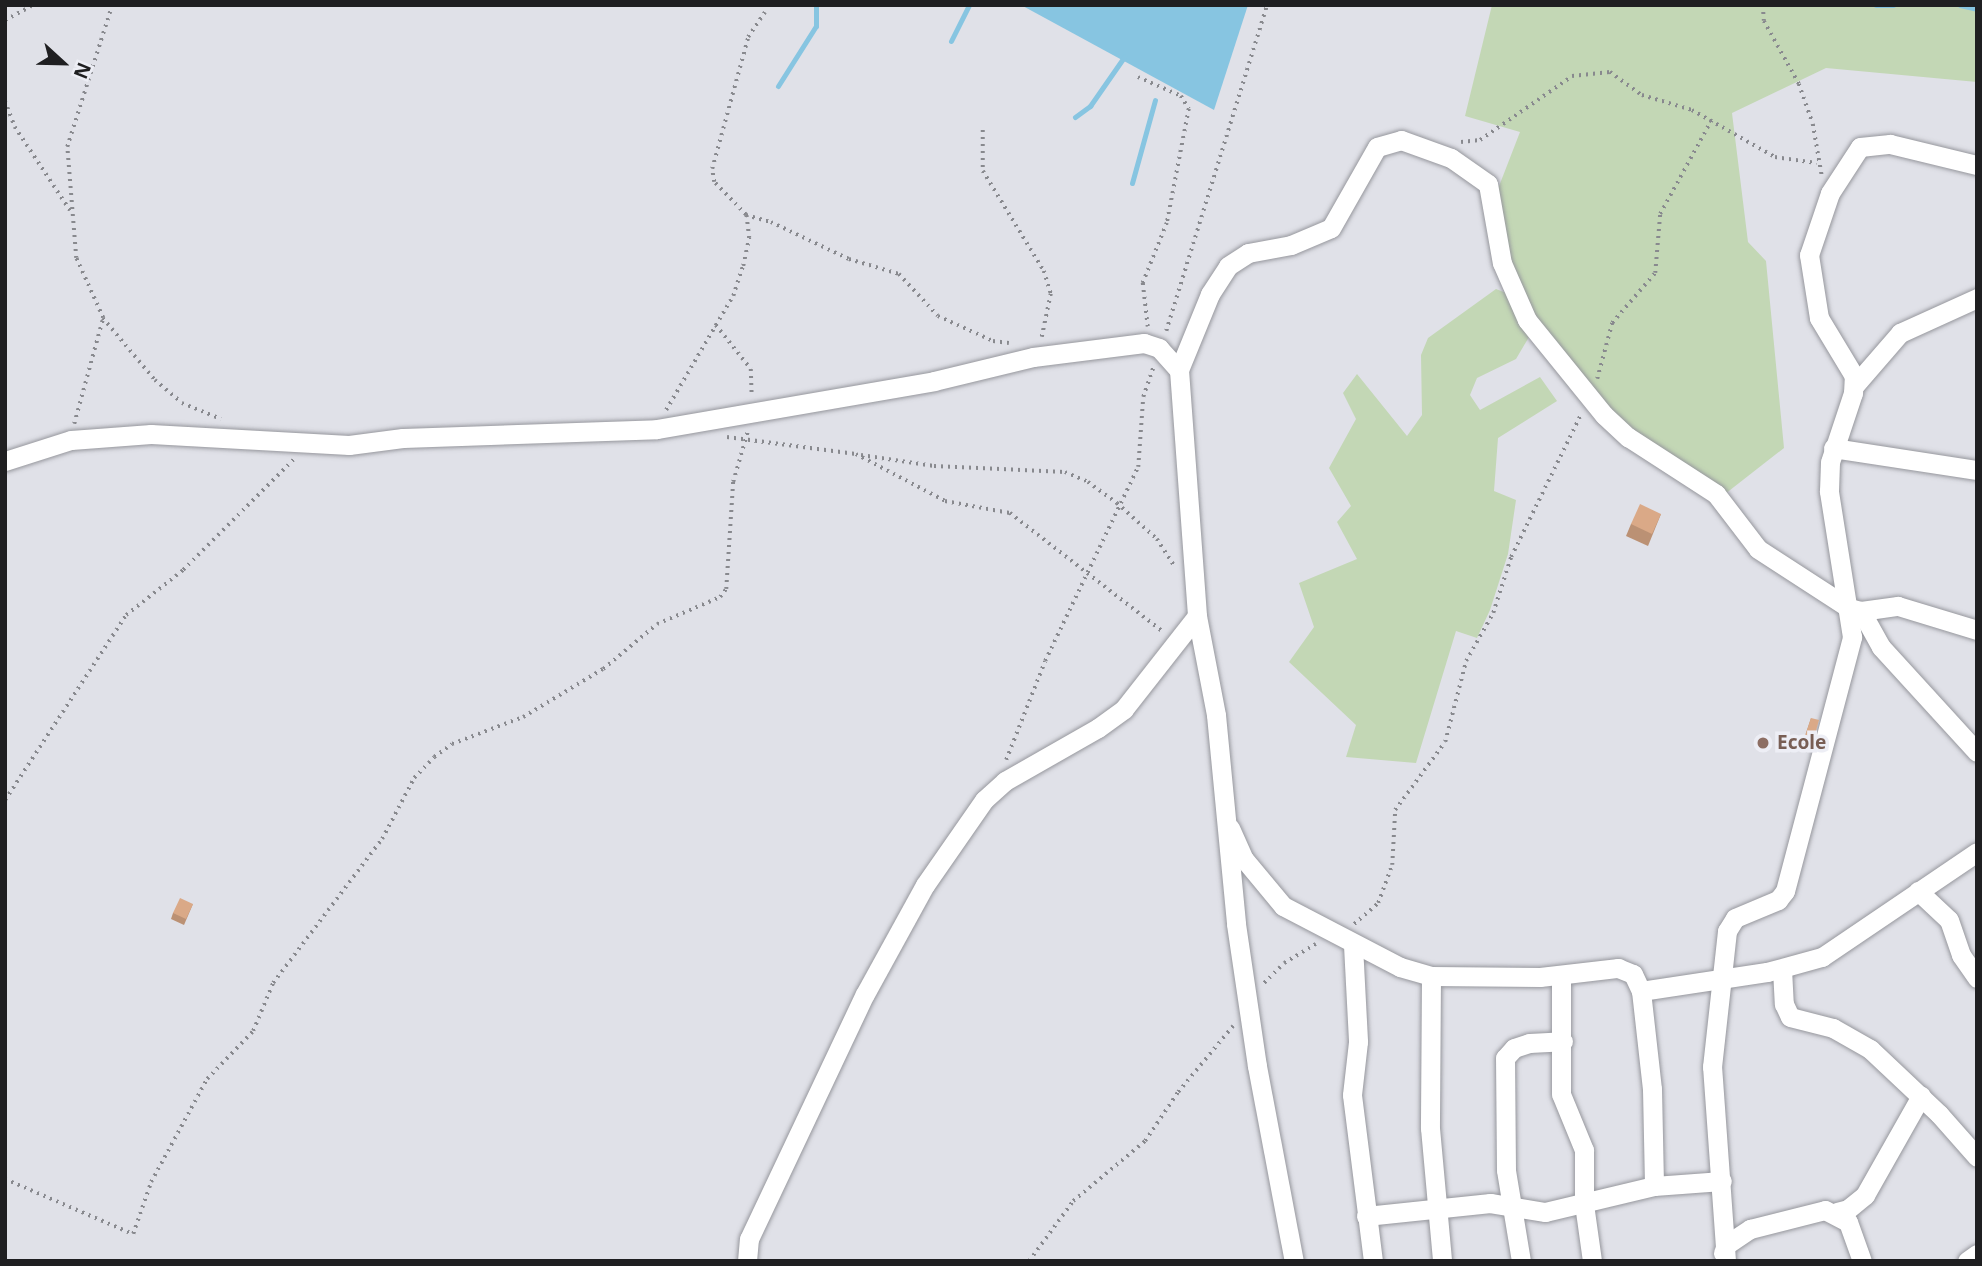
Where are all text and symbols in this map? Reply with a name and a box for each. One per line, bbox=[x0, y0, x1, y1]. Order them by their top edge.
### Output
north arrow bbox=[28, 28, 98, 98]
text: N bbox=[68, 59, 97, 83]
place label: Ecole bbox=[1777, 732, 1826, 754]
marker: Ecole bbox=[1755, 735, 1771, 751]

